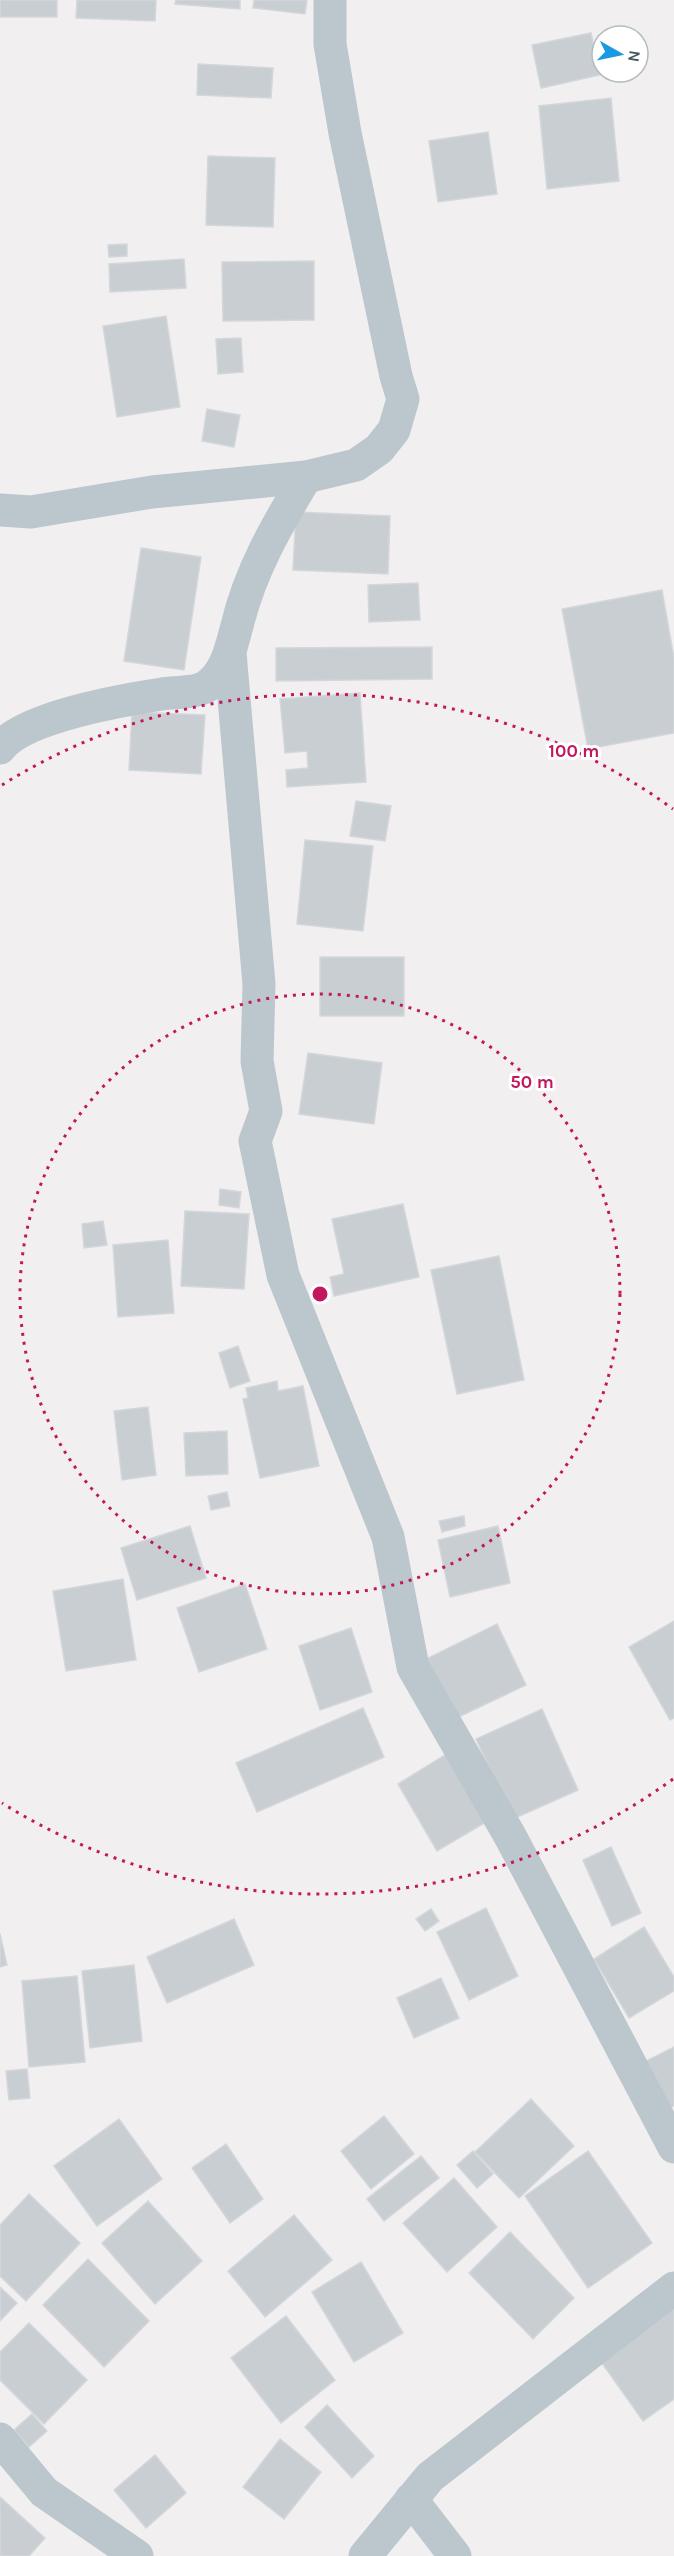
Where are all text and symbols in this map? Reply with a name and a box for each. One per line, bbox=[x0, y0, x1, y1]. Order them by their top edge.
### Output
north arrow bbox=[590, 24, 650, 84]
text: N bbox=[624, 49, 645, 63]
text: 100 m bbox=[549, 740, 599, 762]
text: 50 m bbox=[510, 1071, 554, 1093]
centre of rings bbox=[310, 1284, 330, 1304]

